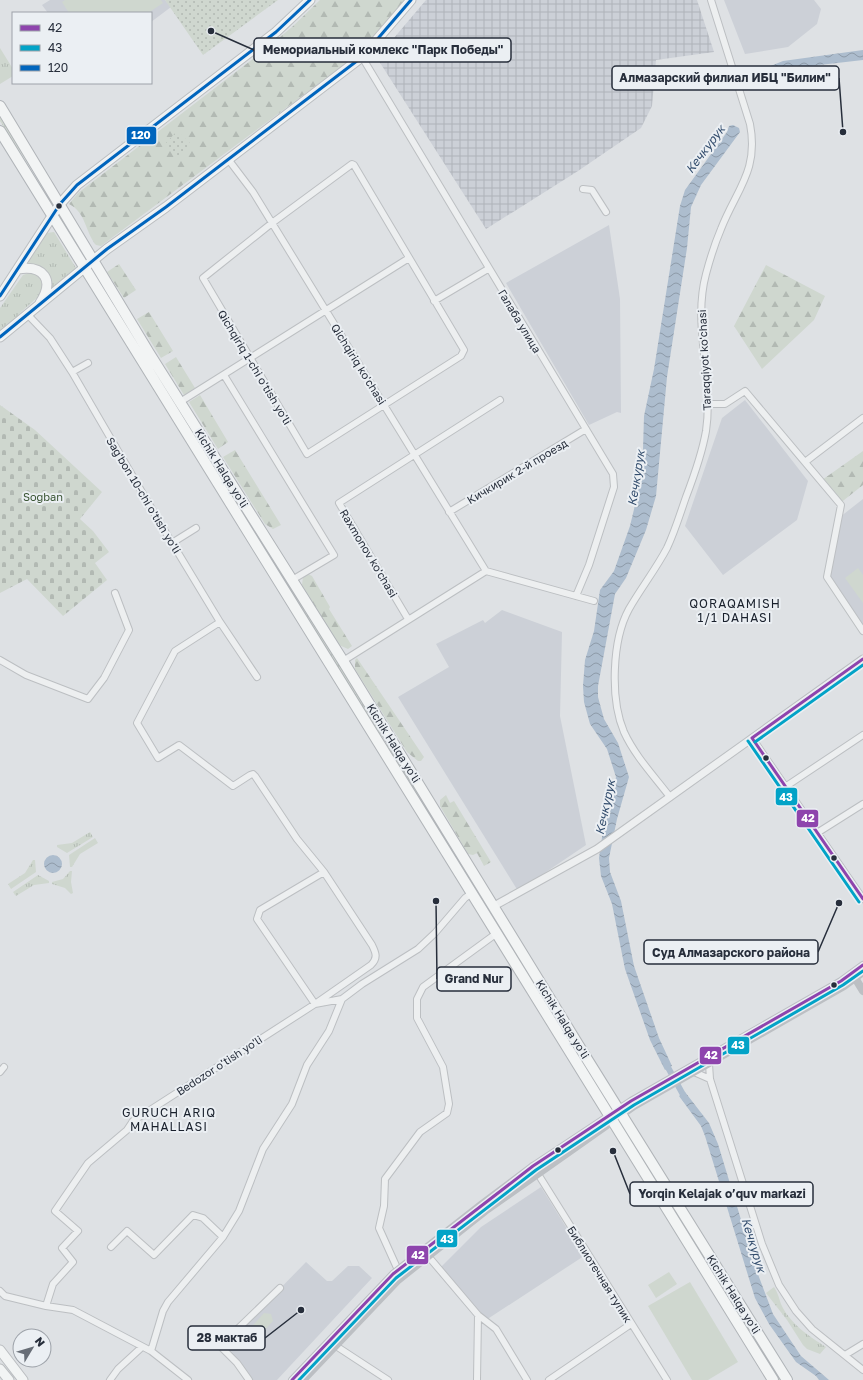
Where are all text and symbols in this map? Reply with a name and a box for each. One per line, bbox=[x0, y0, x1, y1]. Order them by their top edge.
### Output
legend bbox=[12, 12, 152, 84]
text: 42 bbox=[48, 20, 62, 35]
callout: Мемориальный комлекс "Парк Победы" bbox=[254, 38, 511, 62]
text: 43 bbox=[48, 40, 62, 55]
text: Мемориальный комлекс "Парк Победы" bbox=[263, 42, 503, 57]
text: 120 bbox=[48, 60, 68, 75]
callout: Алмазарский филиал ИБЦ "Билим" bbox=[612, 66, 839, 90]
text: Алмазарский филиал ИБЦ "Билим" bbox=[619, 70, 831, 85]
water label: Кечкурук bbox=[682, 120, 729, 176]
line badge: 120 bbox=[126, 126, 157, 145]
text: 120 bbox=[131, 128, 151, 141]
unlabelled marker bbox=[54, 201, 64, 211]
street label: Галаба улица bbox=[496, 287, 544, 355]
street label: Qichqiriq 1-chi o'tish yo'li bbox=[216, 307, 294, 427]
street label: Taraqqiyot ko'chasi bbox=[695, 309, 713, 411]
street label: Qichqiriq ko'chasi bbox=[329, 321, 389, 407]
street label: Kichik Halqa yo'li bbox=[193, 426, 251, 510]
street label: Sag'bon 10-chi o'tish yo'li bbox=[104, 434, 184, 556]
street label: Кичкирик 2-й проезд bbox=[464, 436, 570, 506]
water label: Кечкурук bbox=[624, 447, 648, 507]
park label: Sogban bbox=[23, 490, 63, 503]
street label: Raxmonov ko'chasi bbox=[338, 507, 400, 599]
district label: QORAQAMISH 1/1 DAHASI bbox=[689, 596, 781, 625]
street label: Kichik Halqa yo'li bbox=[365, 701, 423, 785]
unlabelled marker bbox=[761, 753, 771, 763]
water label: Кечкурук bbox=[592, 776, 619, 836]
line badge: 43 bbox=[775, 787, 798, 806]
text: 43 bbox=[779, 790, 793, 803]
line badge: 42 bbox=[796, 809, 819, 828]
text: 42 bbox=[801, 811, 815, 824]
unlabelled marker bbox=[829, 853, 839, 863]
callout: Суд Алмазарского района bbox=[644, 940, 818, 964]
text: Суд Алмазарского района bbox=[652, 945, 810, 960]
callout: Grand Nur bbox=[437, 967, 511, 991]
text: Grand Nur bbox=[445, 971, 504, 986]
street label: Kichik Halqa yo'li bbox=[534, 977, 592, 1061]
unlabelled marker bbox=[829, 980, 839, 990]
street label: Bedozor o'tish yo'li bbox=[174, 1032, 264, 1098]
line badge: 43 bbox=[727, 1036, 750, 1055]
text: 43 bbox=[731, 1038, 745, 1051]
line badge: 42 bbox=[699, 1046, 722, 1065]
text: 42 bbox=[704, 1048, 718, 1061]
district label: GURUCH ARIQ MAHALLASI bbox=[122, 1105, 216, 1134]
unlabelled marker bbox=[553, 1145, 563, 1155]
callout: Yorqin Kelajak o’quv markazi bbox=[630, 1182, 813, 1206]
text: Yorqin Kelajak o’quv markazi bbox=[638, 1186, 806, 1201]
water label: Кечкурук bbox=[739, 1216, 770, 1276]
street label: Библиотечная тупик bbox=[565, 1223, 635, 1325]
line badge: 43 bbox=[436, 1229, 458, 1248]
text: 43 bbox=[440, 1232, 454, 1245]
line badge: 42 bbox=[406, 1245, 429, 1265]
text: 42 bbox=[411, 1248, 425, 1261]
street label: Kichik Halqa yo'li bbox=[705, 1252, 763, 1336]
callout: 28 мактаб bbox=[188, 1326, 265, 1350]
north arrow bbox=[12, 1328, 52, 1368]
text: 28 мактаб bbox=[197, 1330, 257, 1345]
text: N bbox=[33, 1334, 48, 1349]

